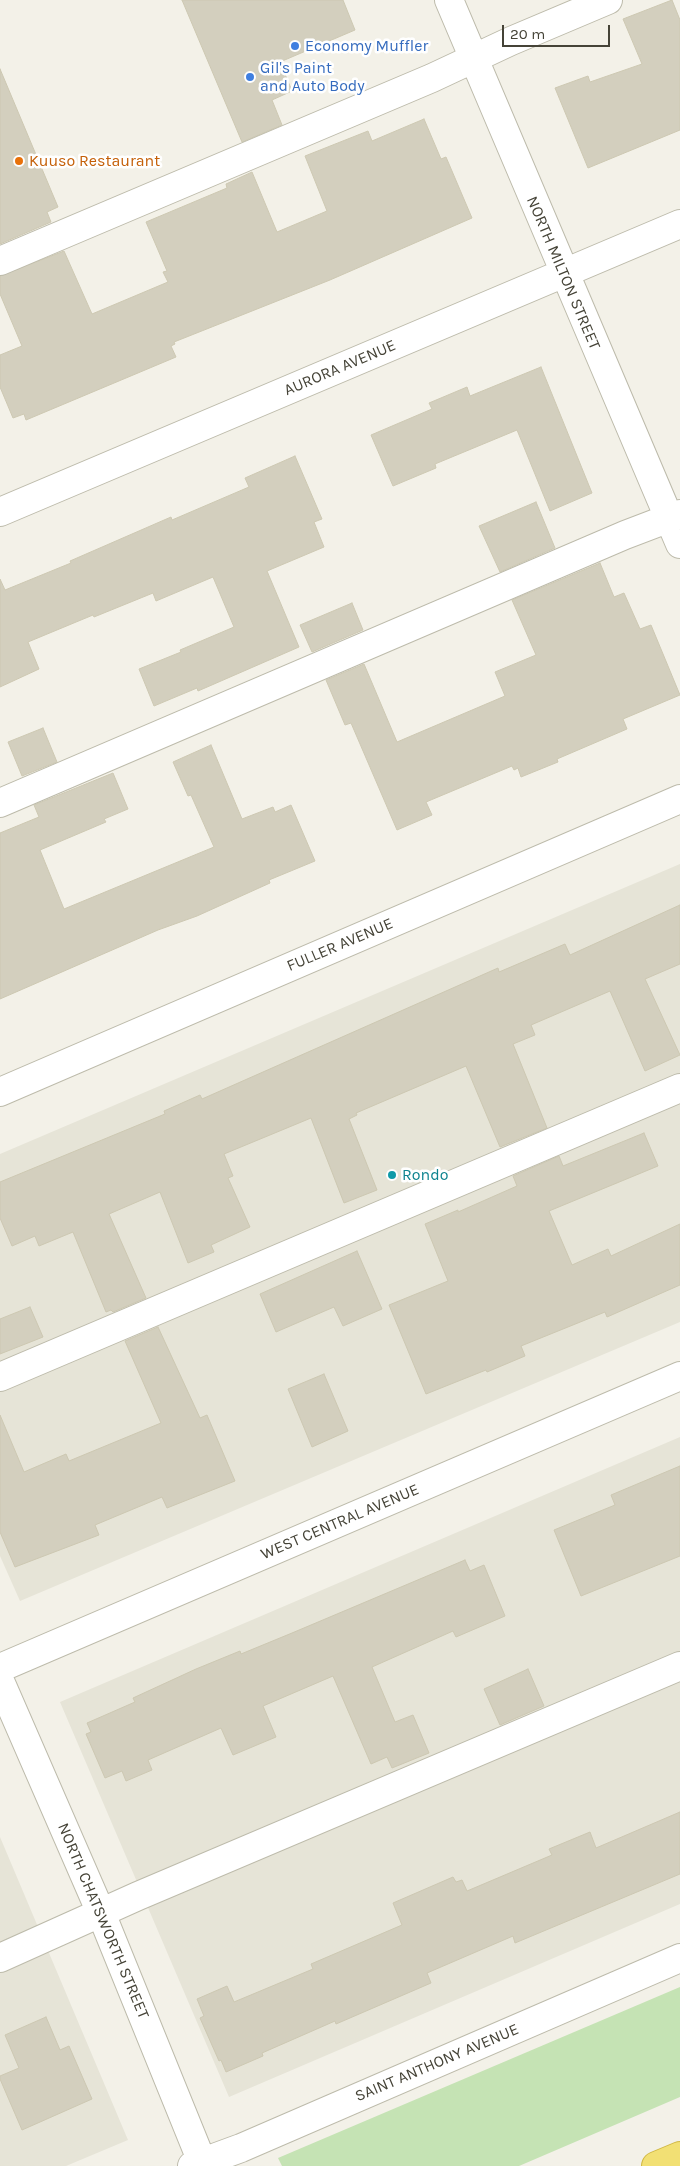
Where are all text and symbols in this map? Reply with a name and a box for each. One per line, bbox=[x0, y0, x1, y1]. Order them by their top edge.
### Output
scale bar bbox=[505, 15, 612, 47]
text: 20 m bbox=[510, 25, 545, 43]
place label: Economy Muffler bbox=[305, 36, 428, 56]
marker: Economy Muffler bbox=[289, 40, 301, 52]
place label: Gil's Paint and Auto Body bbox=[260, 58, 365, 96]
marker: Gil's Paint and Auto Body bbox=[244, 71, 256, 83]
place label: Kuuso Restaurant bbox=[29, 151, 160, 171]
marker: Kuuso Restaurant bbox=[13, 155, 25, 167]
street label: NORTH MILTON STREET bbox=[522, 193, 604, 353]
street label: AURORA AVENUE bbox=[281, 336, 399, 400]
street label: FULLER AVENUE bbox=[284, 914, 396, 976]
place label: Rondo bbox=[402, 1165, 448, 1185]
marker: Rondo bbox=[386, 1169, 398, 1181]
street label: WEST CENTRAL AVENUE bbox=[258, 1480, 422, 1564]
street label: NORTH CHATSWORTH STREET bbox=[53, 1820, 153, 2022]
street label: SAINT ANTHONY AVENUE bbox=[352, 2020, 522, 2106]

